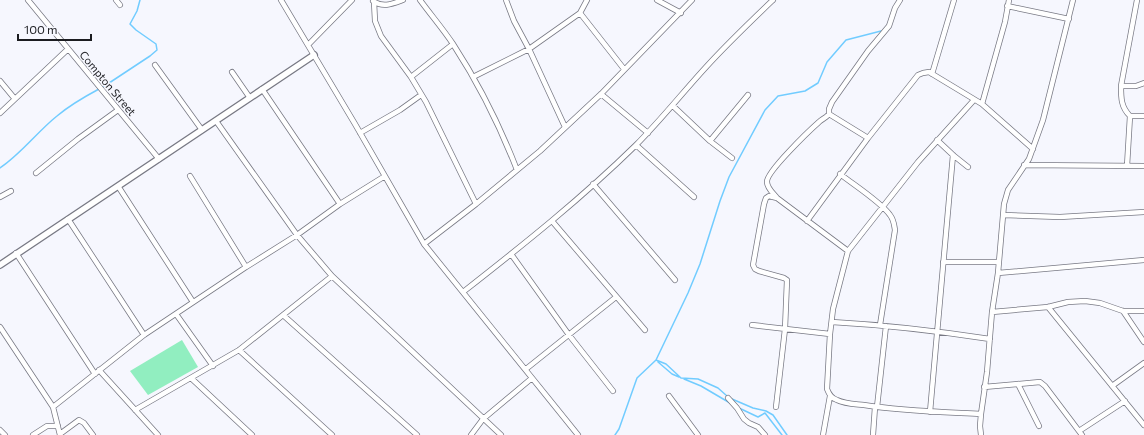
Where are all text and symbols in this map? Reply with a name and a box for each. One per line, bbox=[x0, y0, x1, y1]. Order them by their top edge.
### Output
scale bar bbox=[18, 16, 91, 42]
text: 100 m bbox=[24, 22, 58, 36]
street label: Compton Street bbox=[77, 48, 139, 118]

